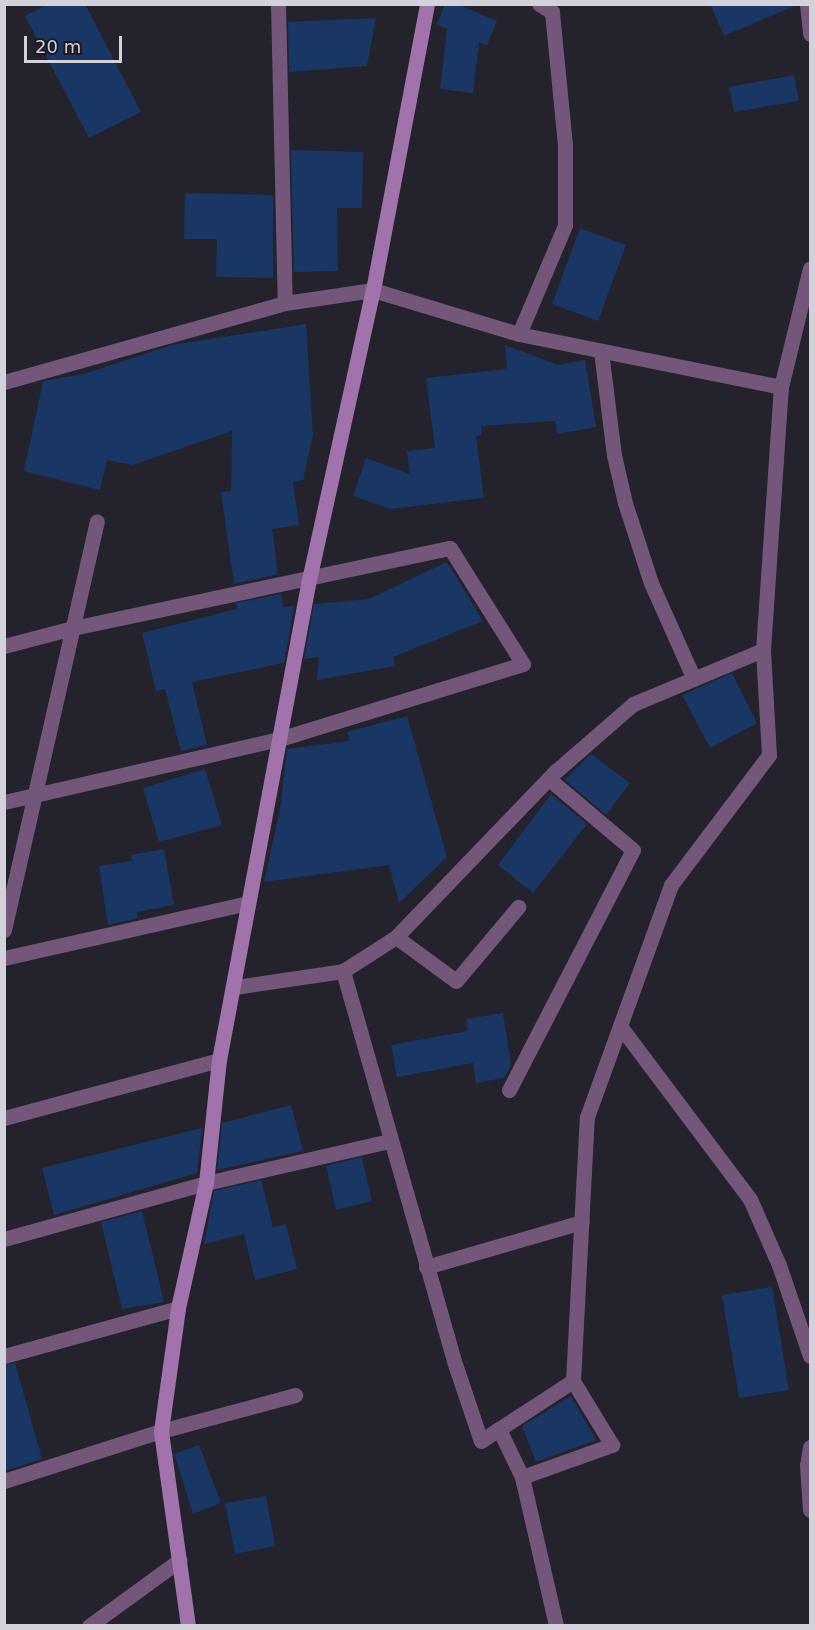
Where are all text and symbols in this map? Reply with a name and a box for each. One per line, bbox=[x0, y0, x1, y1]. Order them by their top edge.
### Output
scale bar bbox=[27, 24, 124, 62]
text: 20 m bbox=[35, 36, 81, 57]

